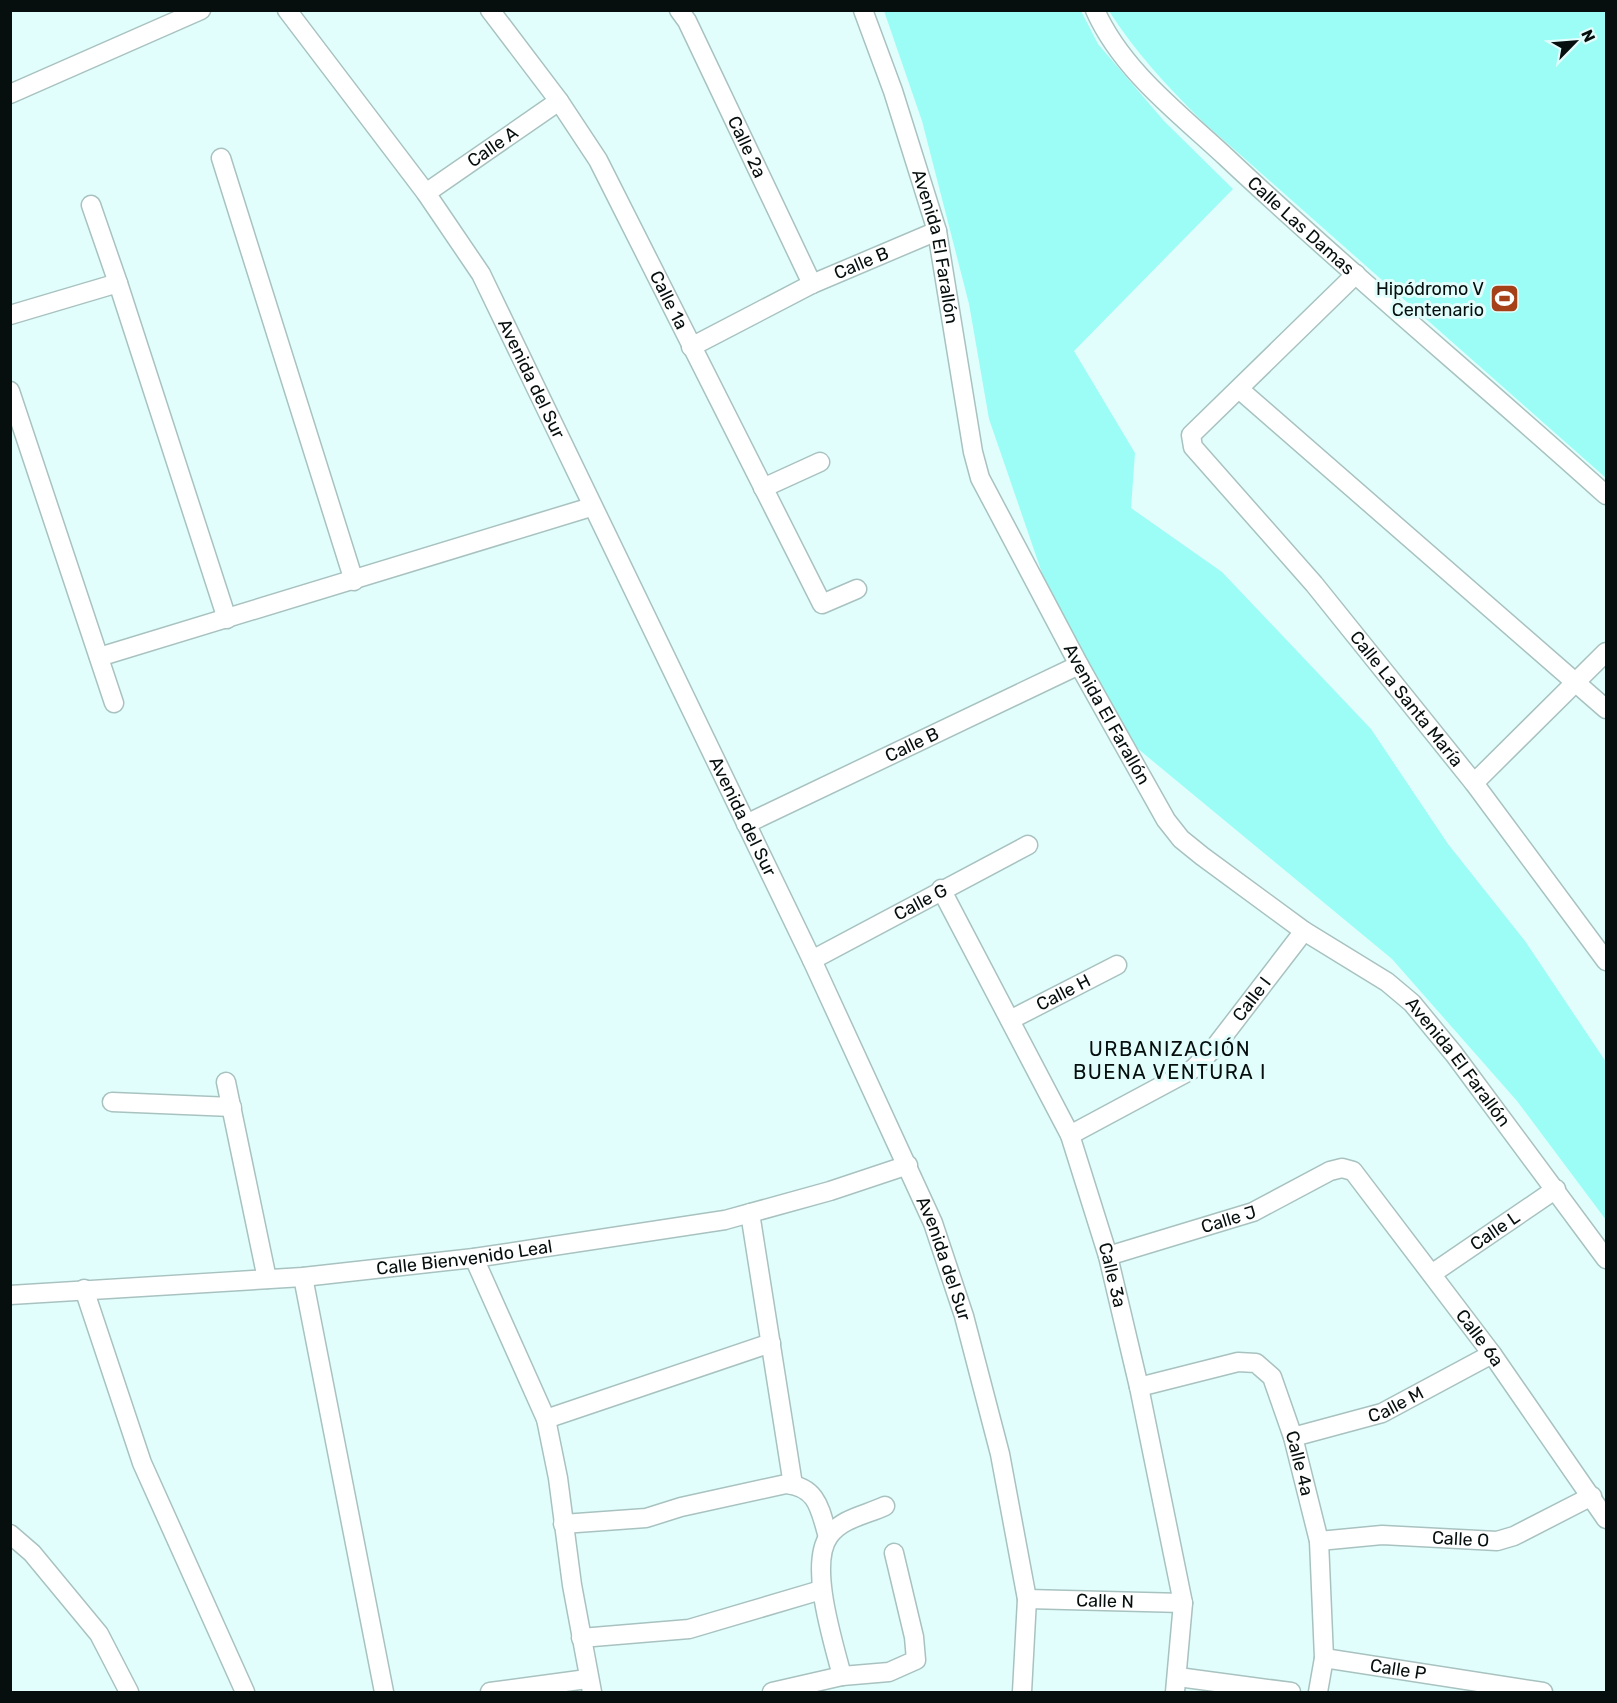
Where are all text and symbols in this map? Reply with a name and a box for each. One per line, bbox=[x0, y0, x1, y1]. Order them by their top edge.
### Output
north arrow bbox=[1545, 12, 1605, 72]
text: N bbox=[1577, 27, 1599, 45]
street label: Calle 2a bbox=[723, 113, 771, 181]
street label: Calle A bbox=[463, 122, 522, 172]
street label: Avenida El Farallón bbox=[907, 167, 963, 325]
street label: Calle Las Damas bbox=[1243, 172, 1359, 280]
street label: Calle B bbox=[831, 242, 892, 284]
street label: Calle 1a bbox=[645, 267, 693, 333]
place label: Hipódromo V Centenario bbox=[1376, 278, 1484, 321]
sports icon: Hipódromo V Centenario bbox=[1489, 283, 1521, 315]
street label: Avenida del Sur bbox=[493, 315, 570, 442]
street label: Calle La Santa María bbox=[1345, 626, 1468, 771]
street label: Avenida El Farallón bbox=[1059, 640, 1155, 788]
street label: Calle B bbox=[881, 722, 943, 767]
street label: Avenida del Sur bbox=[705, 753, 781, 880]
street label: Calle G bbox=[890, 879, 951, 925]
street label: Calle H bbox=[1033, 970, 1094, 1016]
street label: Calle I bbox=[1228, 973, 1276, 1026]
street label: Avenida El Farallón bbox=[1401, 993, 1515, 1131]
district label: URBANIZACIÓN BUENA VENTURA I bbox=[1073, 1037, 1267, 1084]
street label: Avenida del Sur bbox=[911, 1193, 976, 1323]
street label: Calle J bbox=[1198, 1201, 1259, 1238]
street label: Calle L bbox=[1466, 1206, 1524, 1255]
street label: Calle Bienvenido Leal bbox=[375, 1235, 554, 1280]
street label: Calle 3a bbox=[1093, 1240, 1131, 1310]
street label: Calle 6a bbox=[1451, 1305, 1508, 1371]
street label: Calle M bbox=[1366, 1382, 1427, 1427]
street label: Calle 4a bbox=[1281, 1428, 1318, 1498]
street label: Calle O bbox=[1431, 1527, 1490, 1552]
street label: Calle N bbox=[1076, 1589, 1134, 1613]
street label: Calle P bbox=[1368, 1654, 1428, 1685]

